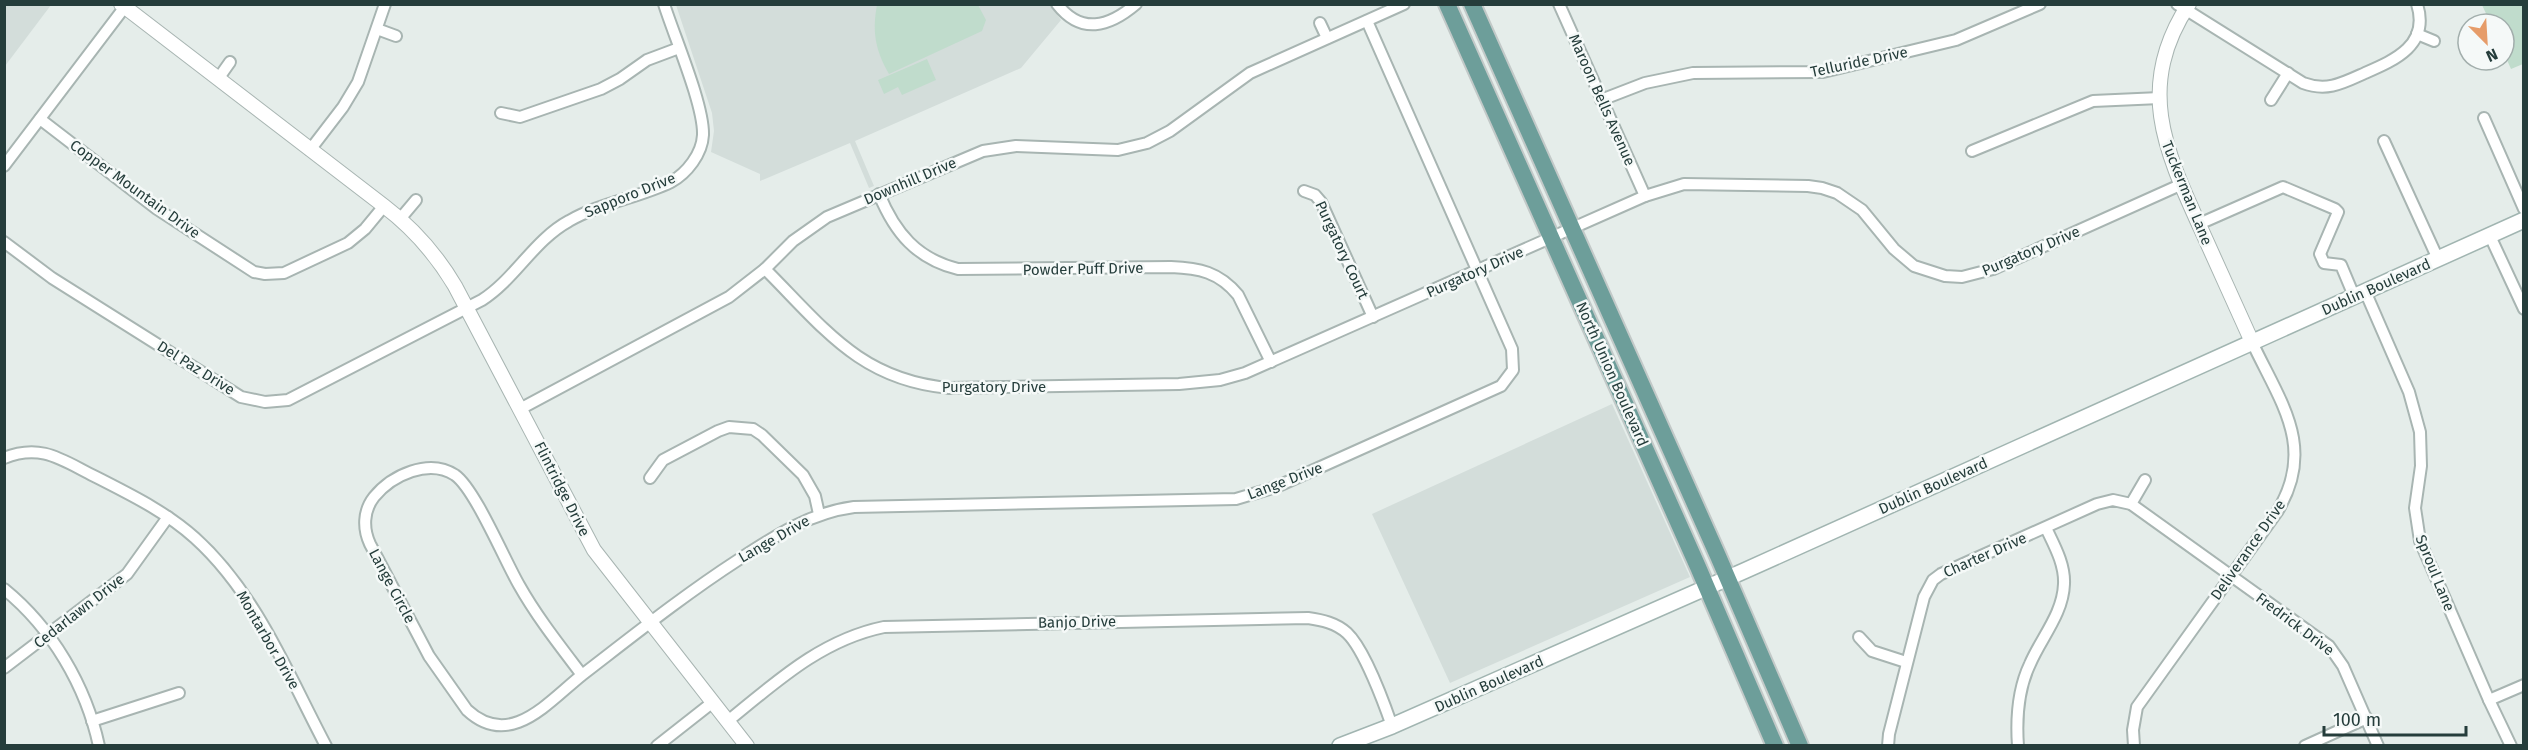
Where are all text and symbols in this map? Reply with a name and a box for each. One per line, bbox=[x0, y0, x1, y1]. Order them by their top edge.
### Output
north arrow bbox=[2456, 12, 2516, 72]
street label: Maroon Bells Avenue bbox=[1565, 31, 1639, 169]
street label: Telluride Drive bbox=[1809, 43, 1909, 81]
text: N bbox=[2483, 44, 2501, 66]
street label: Copper Mountain Drive bbox=[67, 136, 203, 242]
street label: Tuckerman Lane bbox=[2158, 138, 2216, 248]
street label: Downhill Drive bbox=[861, 153, 959, 209]
street label: Sapporo Drive bbox=[582, 169, 678, 221]
street label: Purgatory Court bbox=[1311, 198, 1373, 302]
street label: Purgatory Drive bbox=[1979, 222, 2083, 280]
street label: Purgatory Drive bbox=[1424, 243, 1526, 301]
street label: Dublin Boulevard bbox=[2319, 255, 2433, 319]
street label: Powder Puff Drive bbox=[1022, 259, 1144, 279]
street label: North Union Boulevard bbox=[1572, 299, 1652, 449]
street label: Del Paz Drive bbox=[154, 337, 238, 399]
street label: Purgatory Drive bbox=[942, 378, 1046, 396]
street label: Flintridge Drive bbox=[530, 439, 594, 539]
street label: Dublin Boulevard bbox=[1876, 454, 1990, 518]
street label: Lange Drive bbox=[1245, 458, 1325, 504]
street label: Deliverance Drive bbox=[2207, 496, 2289, 604]
street label: Lange Drive bbox=[735, 511, 813, 567]
street label: Charter Drive bbox=[1941, 529, 2029, 581]
street label: Sproul Lane bbox=[2412, 532, 2458, 614]
street label: Lange Circle bbox=[365, 546, 419, 626]
street label: Cedarlawn Drive bbox=[30, 570, 128, 652]
street label: Montarbor Drive bbox=[232, 587, 304, 693]
street label: Fredrick Drive bbox=[2252, 589, 2338, 659]
street label: Banjo Drive bbox=[1038, 612, 1116, 632]
street label: Dublin Boulevard bbox=[1432, 652, 1546, 716]
scale bar bbox=[2324, 699, 2466, 737]
text: 100 m bbox=[2333, 709, 2381, 731]

